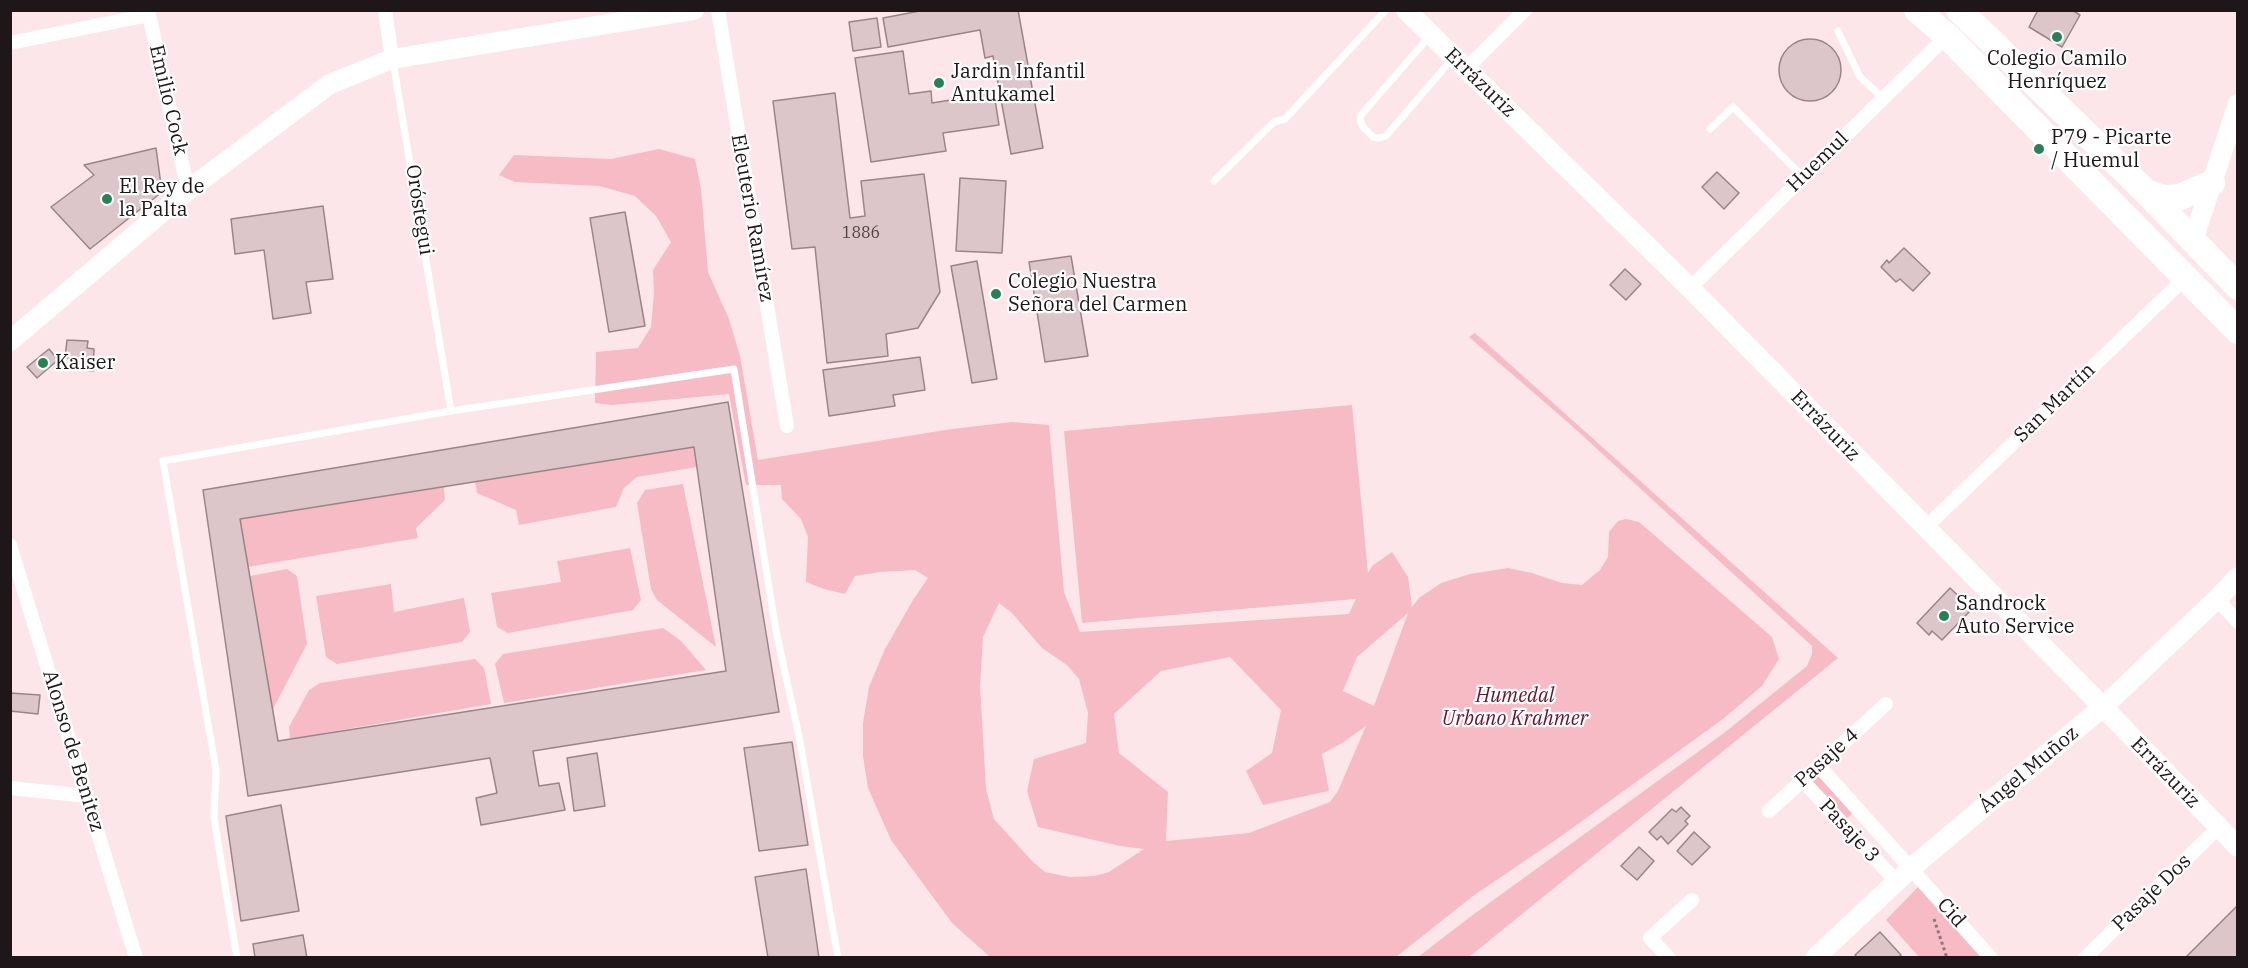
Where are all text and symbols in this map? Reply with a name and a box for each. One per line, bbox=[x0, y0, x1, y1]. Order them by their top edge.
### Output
marker: Colegio Camilo Henríquez bbox=[2050, 30, 2064, 44]
street label: Emilio Cock bbox=[144, 42, 192, 158]
street label: Errázuriz bbox=[1440, 43, 1520, 123]
place label: Colegio Camilo Henríquez bbox=[1987, 47, 2127, 94]
place label: Jardin Infantil Antukamel bbox=[951, 60, 1085, 107]
marker: Jardin Infantil Antukamel bbox=[932, 76, 946, 90]
place label: P79 - Picarte / Huemul bbox=[2051, 126, 2171, 173]
street label: Huemul bbox=[1782, 127, 1854, 197]
street label: Eleuterio Ramírez bbox=[725, 132, 779, 304]
marker: P79 - Picarte / Huemul bbox=[2032, 142, 2046, 156]
street label: Oróstegui bbox=[400, 163, 438, 257]
place label: El Rey de la Palta bbox=[119, 175, 204, 222]
marker: El Rey de la Palta bbox=[100, 192, 114, 206]
house number: 1886 bbox=[842, 223, 880, 243]
place label: Colegio Nuestra Señora del Carmen bbox=[1008, 270, 1188, 317]
marker: Colegio Nuestra Señora del Carmen bbox=[989, 287, 1003, 301]
place label: Kaiser bbox=[55, 351, 115, 375]
marker: Kaiser bbox=[36, 356, 50, 370]
street label: San Martín bbox=[2009, 358, 2101, 448]
street label: Errázuriz bbox=[1785, 386, 1865, 466]
place label: Sandrock Auto Service bbox=[1956, 592, 2074, 639]
marker: Sandrock Auto Service bbox=[1937, 609, 1951, 623]
street label: Alonso de Benitez bbox=[37, 667, 109, 835]
park label: Humedal Urbano Krahmer bbox=[1442, 684, 1588, 731]
street label: Ángel Muñoz bbox=[1974, 721, 2084, 819]
street label: Pasaje 4 bbox=[1790, 723, 1864, 793]
street label: Errázuriz bbox=[2125, 733, 2205, 813]
street label: Pasaje 3 bbox=[1814, 795, 1884, 867]
street label: Pasaje Dos bbox=[2108, 850, 2196, 936]
street label: Cid bbox=[1932, 893, 1970, 933]

